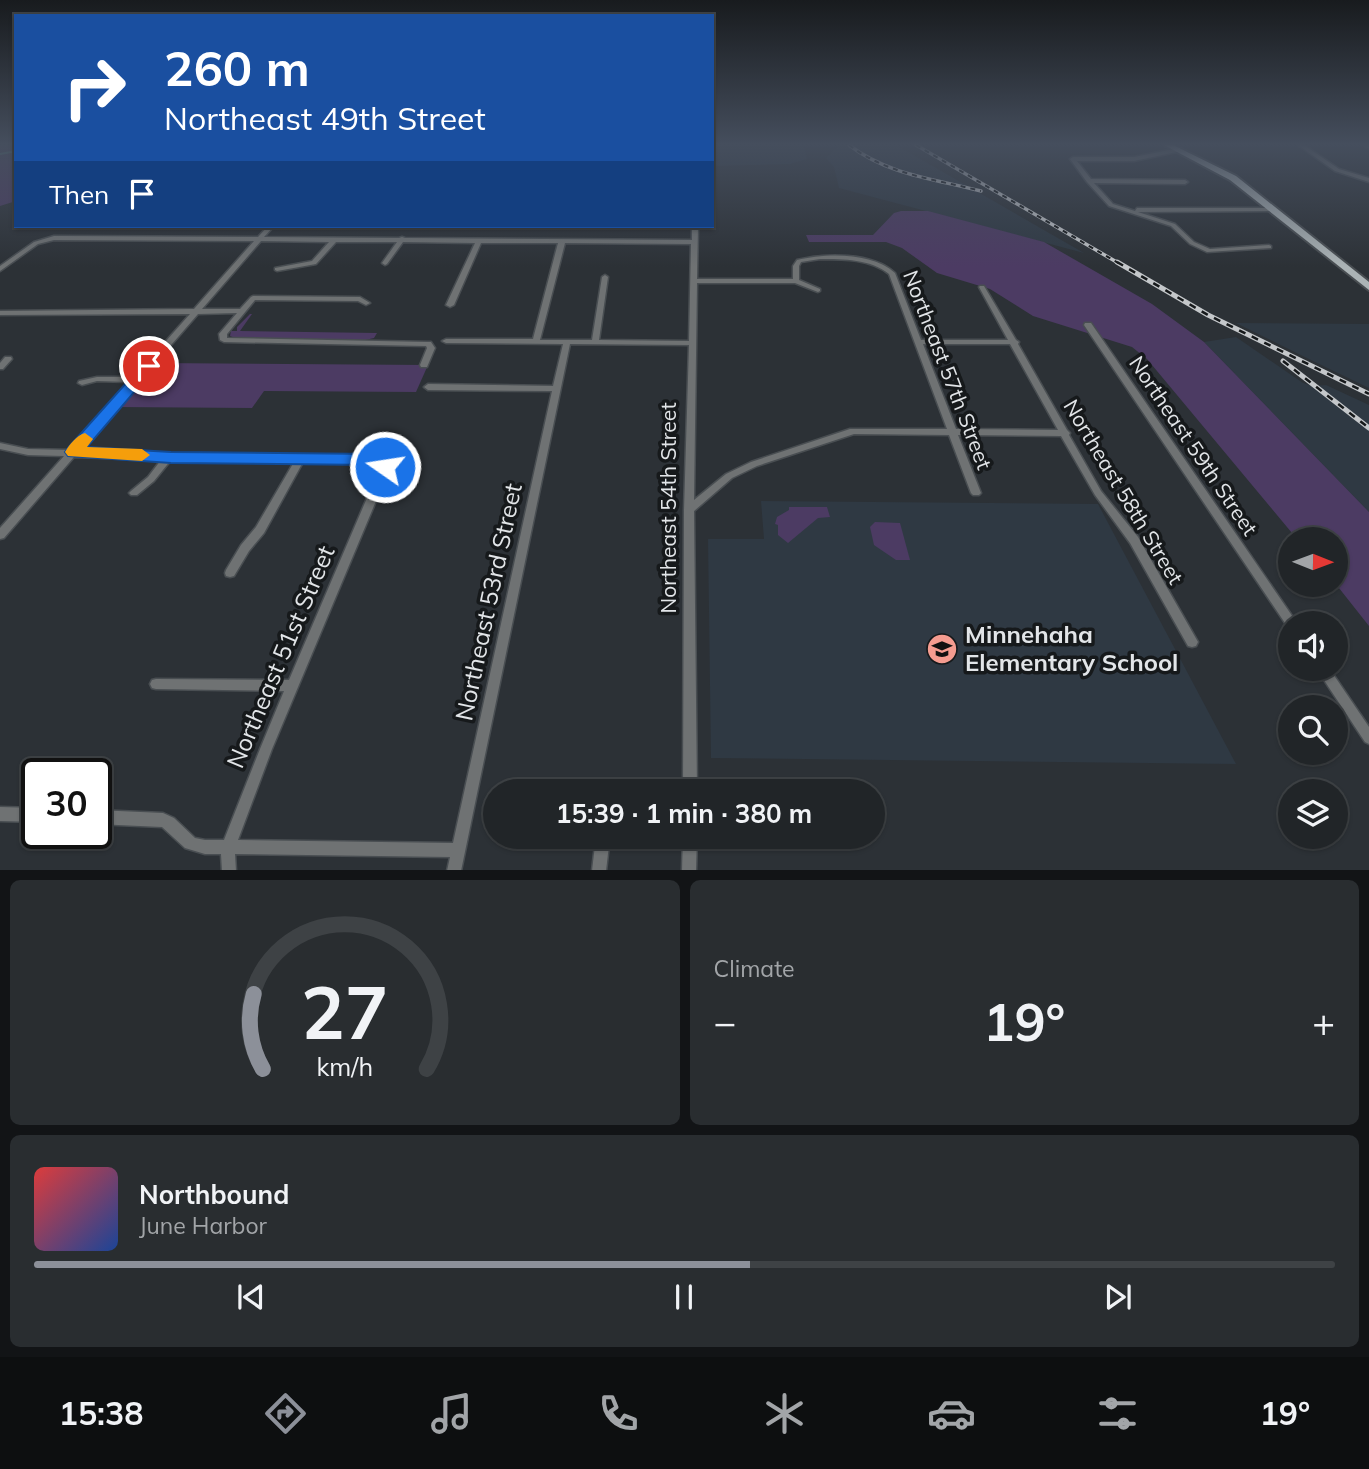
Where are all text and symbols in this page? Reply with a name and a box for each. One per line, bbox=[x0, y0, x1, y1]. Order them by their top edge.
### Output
text: 260 m bbox=[164, 37, 310, 98]
icon: right bbox=[49, 42, 140, 133]
text: Northeast 49th Street bbox=[164, 98, 486, 138]
icon: arrive bbox=[123, 175, 161, 213]
text: Then bbox=[49, 178, 109, 211]
street label: Northeast 57th Street bbox=[898, 266, 998, 473]
pin bbox=[119, 336, 179, 396]
icon: arrive bbox=[130, 347, 168, 385]
street label: Northeast 59th Street bbox=[1124, 351, 1264, 540]
street label: Northeast 58th Street bbox=[1058, 394, 1189, 589]
street label: Northeast 54th Street bbox=[655, 402, 681, 614]
position arrow bbox=[348, 430, 422, 504]
street label: Northeast 53rd Street bbox=[448, 480, 528, 723]
north arrow bbox=[1278, 527, 1348, 597]
map controls bbox=[1278, 527, 1348, 849]
street label: Northeast 51st Street bbox=[220, 541, 341, 772]
button: sound bbox=[1278, 611, 1348, 681]
place label: Minnehaha Elementary School bbox=[965, 619, 1178, 677]
school or university icon: Minnehaha Elementary School bbox=[925, 632, 959, 666]
button: search bbox=[1278, 695, 1348, 765]
speed limit sign: 30 bbox=[21, 758, 112, 849]
button: layers bbox=[1278, 779, 1348, 849]
text: 15:39 · 1 min · 380 m bbox=[556, 797, 812, 830]
text: Climate bbox=[714, 954, 795, 983]
text: 27 bbox=[301, 966, 388, 1057]
text: 19° bbox=[983, 989, 1065, 1054]
text: − bbox=[714, 998, 736, 1046]
text: + bbox=[1312, 998, 1335, 1046]
text: km/h bbox=[316, 1050, 373, 1081]
text: Northbound bbox=[139, 1178, 289, 1211]
text: June Harbor bbox=[139, 1211, 267, 1240]
icon: previous bbox=[232, 1278, 270, 1316]
icon: pause bbox=[665, 1278, 703, 1316]
icon: next bbox=[1099, 1278, 1137, 1316]
icon: directions bbox=[261, 1389, 310, 1438]
icon: music bbox=[427, 1389, 476, 1438]
icon: phone bbox=[594, 1389, 643, 1438]
icon: climate bbox=[760, 1389, 809, 1438]
icon: car bbox=[927, 1389, 976, 1438]
icon: filters bbox=[1093, 1389, 1142, 1438]
text: 15:38 bbox=[59, 1393, 143, 1433]
text: 19° bbox=[1260, 1393, 1310, 1433]

